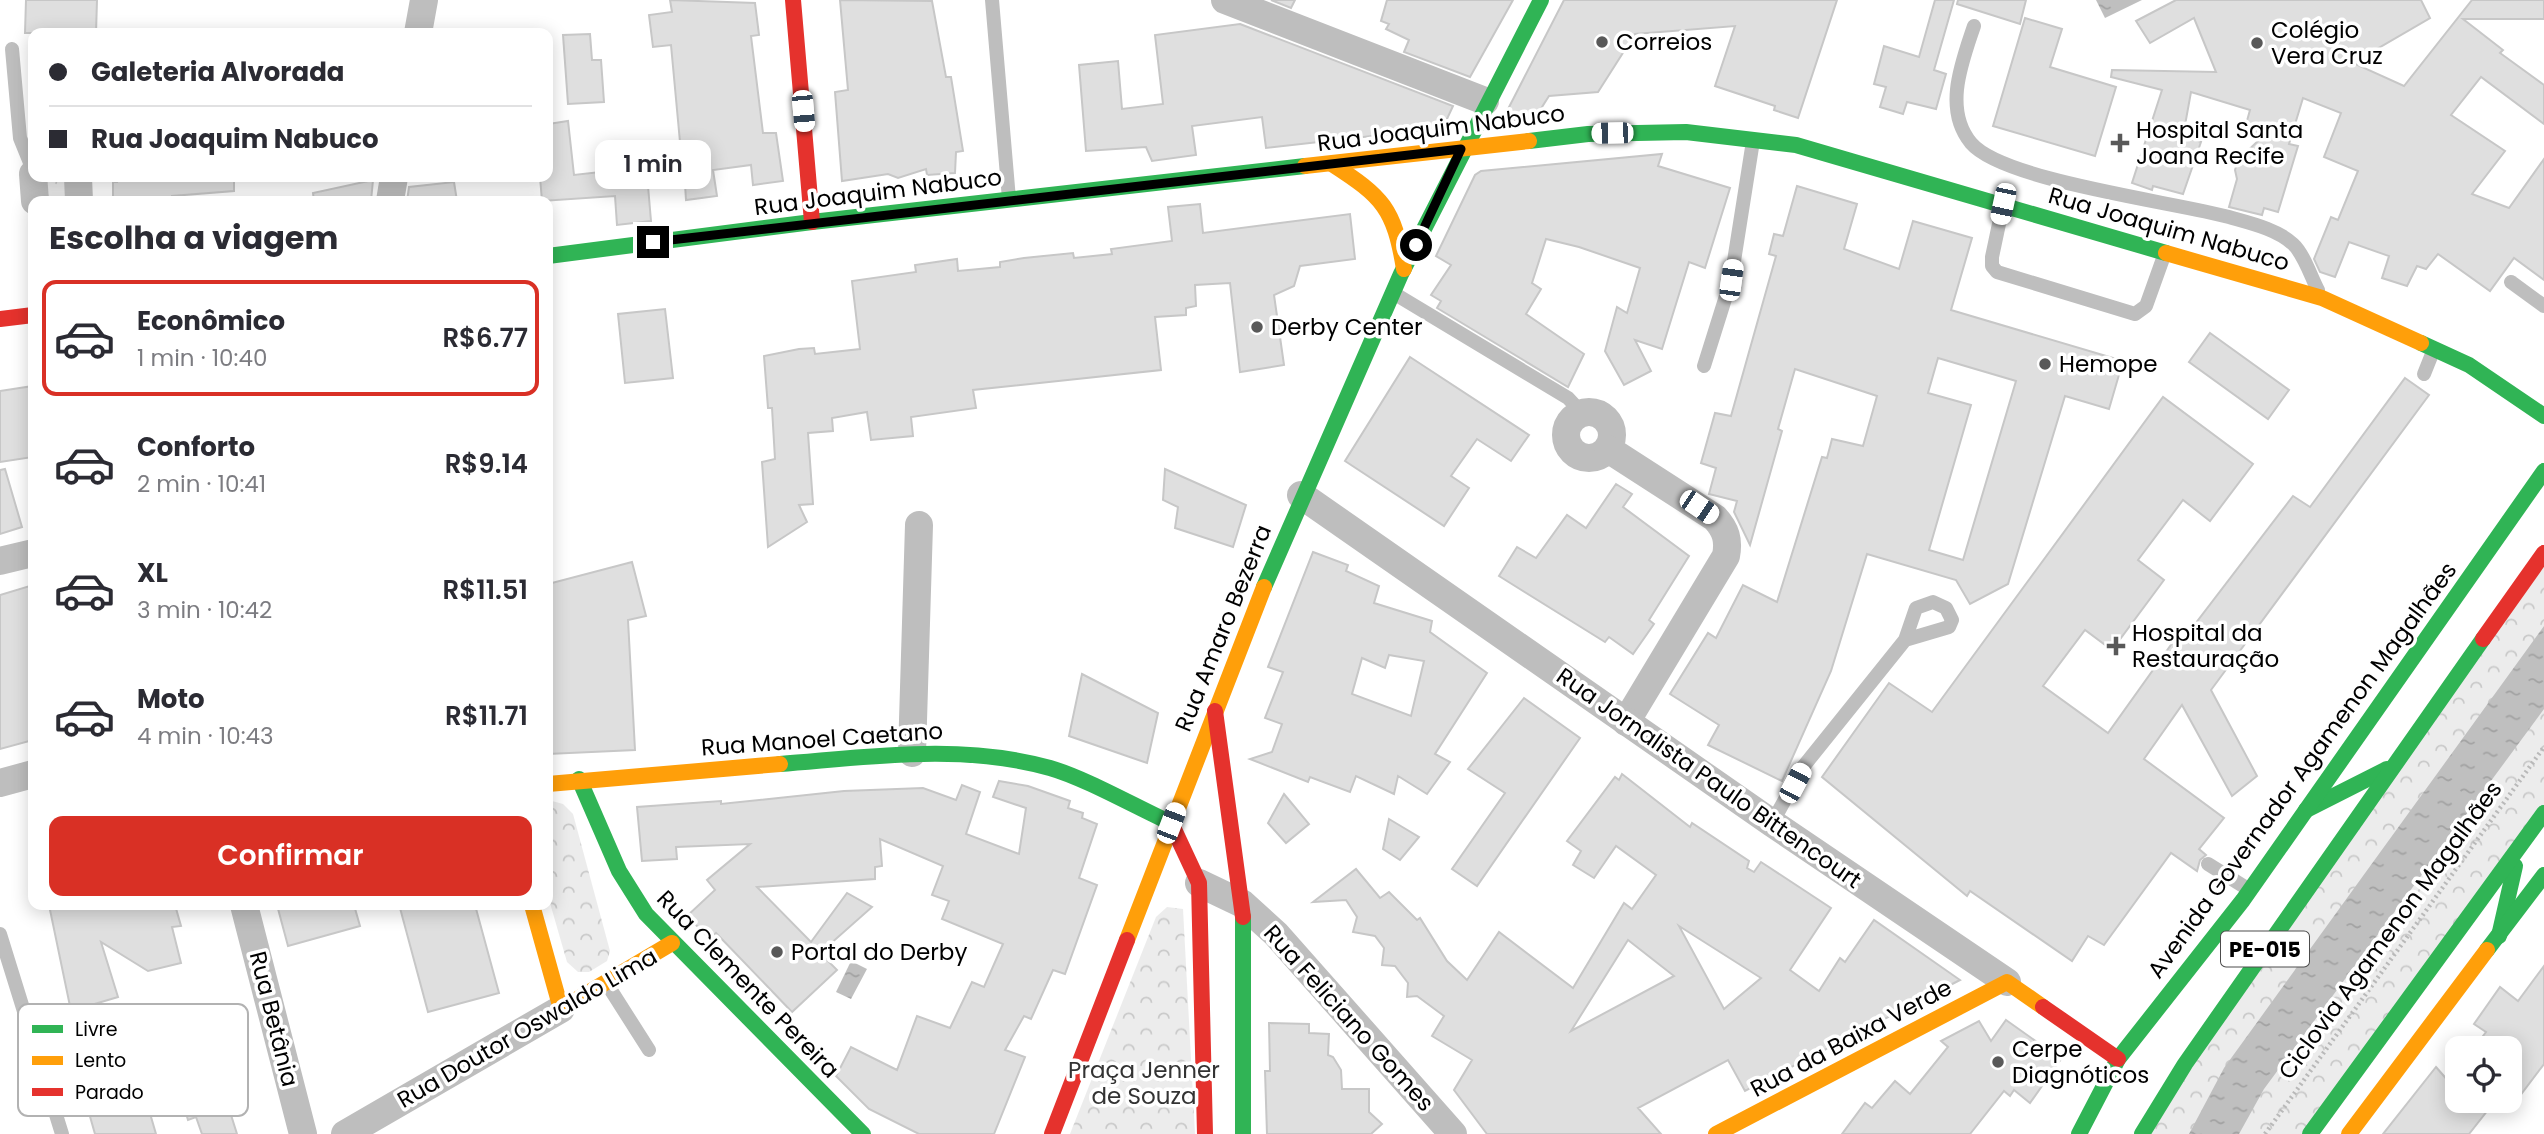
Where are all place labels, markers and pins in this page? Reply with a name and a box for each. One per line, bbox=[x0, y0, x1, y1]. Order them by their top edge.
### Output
place label: Colégio Vera Cruz bbox=[2271, 14, 2383, 72]
place label: Correios bbox=[1616, 26, 1712, 58]
marker: Correios bbox=[1594, 34, 1610, 50]
marker: Colégio Vera Cruz bbox=[2249, 35, 2265, 51]
place label: Hospital Santa Joana Recife bbox=[2136, 114, 2303, 172]
marker: Hospital Santa Joana Recife bbox=[2110, 133, 2130, 153]
place label: Derby Center bbox=[1271, 311, 1423, 343]
marker: Derby Center bbox=[1249, 319, 1265, 335]
place label: Hemope bbox=[2059, 348, 2157, 380]
marker: Hemope bbox=[2037, 356, 2053, 372]
place label: Hospital da Restauração bbox=[2132, 617, 2279, 675]
marker: Hospital da Restauração bbox=[2106, 636, 2126, 656]
place label: Portal do Derby bbox=[791, 936, 967, 968]
marker: Portal do Derby bbox=[769, 944, 785, 960]
place label: Cerpe Diagnóticos bbox=[2012, 1033, 2149, 1091]
marker: Cerpe Diagnóticos bbox=[1990, 1054, 2006, 1070]

